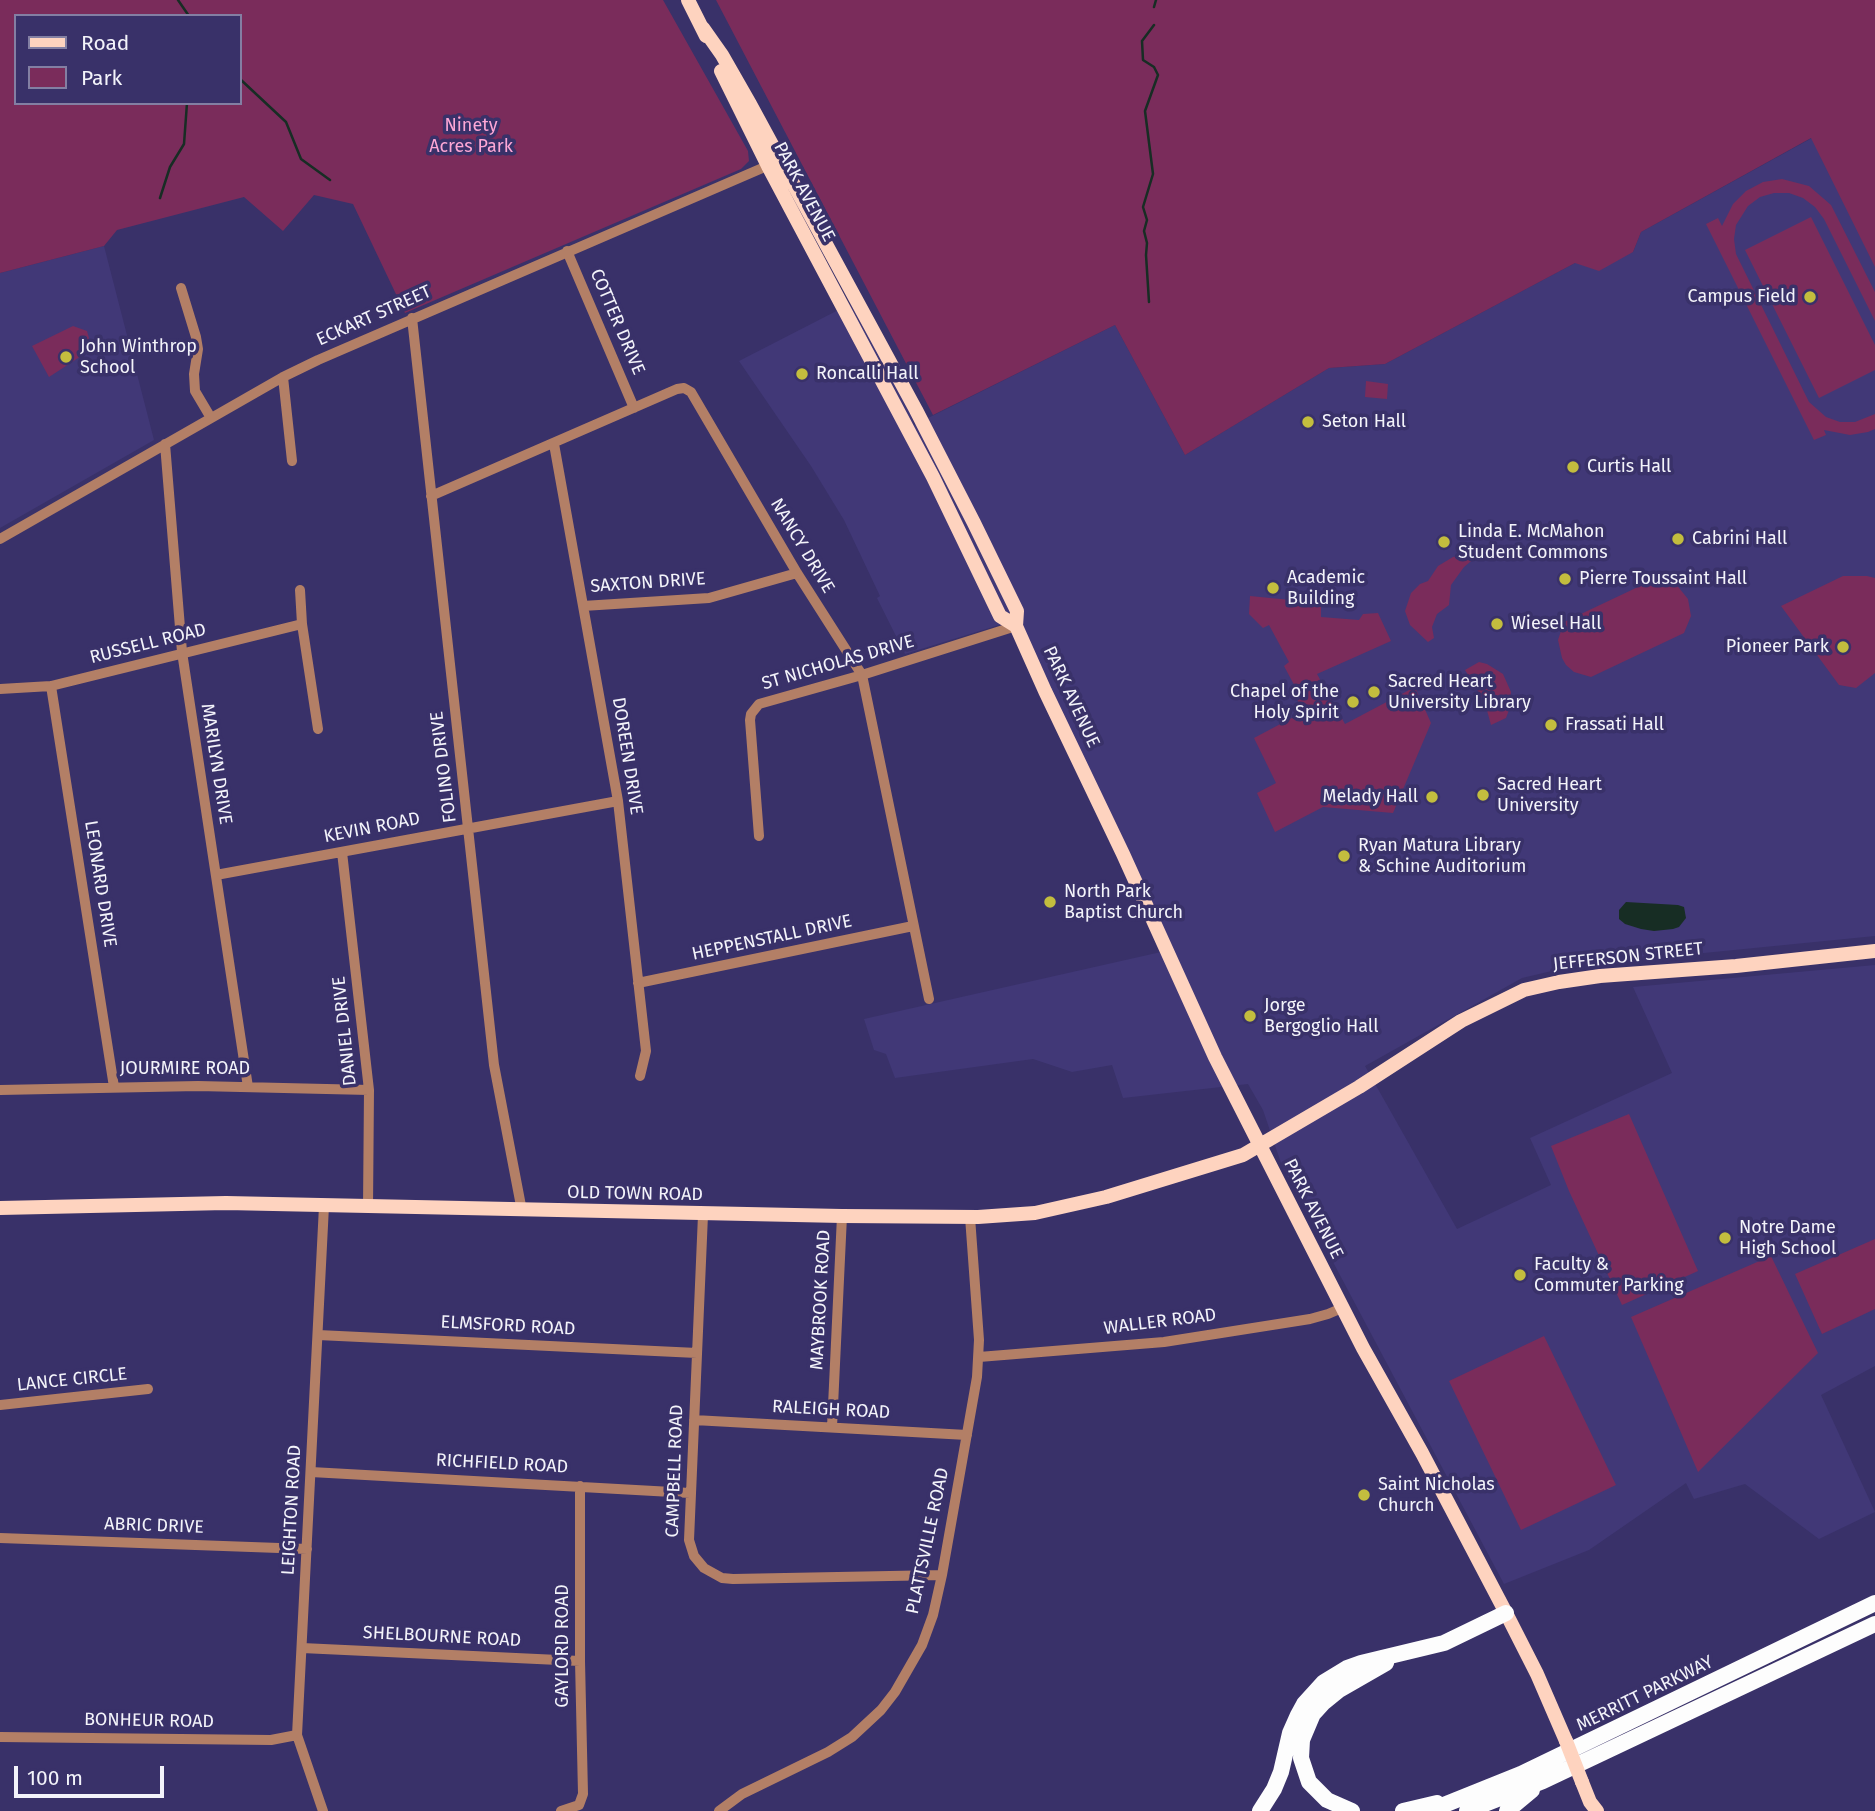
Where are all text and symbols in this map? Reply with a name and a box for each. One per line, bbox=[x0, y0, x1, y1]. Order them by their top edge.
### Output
legend bbox=[14, 14, 242, 105]
text: Road bbox=[81, 30, 129, 56]
text: Park bbox=[81, 65, 122, 91]
park label: Ninety Acres Park bbox=[429, 115, 513, 158]
street label: PARK AVENUE bbox=[769, 139, 839, 245]
street label: COTTER DRIVE bbox=[585, 266, 649, 378]
street label: ECKART STREET bbox=[313, 281, 435, 351]
place label: Campus Field bbox=[1687, 286, 1796, 308]
marker: Campus Field bbox=[1802, 289, 1818, 305]
place label: John Winthrop School bbox=[80, 336, 197, 378]
marker: John Winthrop School bbox=[58, 349, 74, 365]
place label: Roncalli Hall bbox=[816, 363, 919, 385]
marker: Roncalli Hall bbox=[794, 366, 810, 382]
place label: Seton Hall bbox=[1322, 411, 1406, 433]
marker: Seton Hall bbox=[1300, 414, 1316, 430]
place label: Curtis Hall bbox=[1587, 456, 1671, 478]
marker: Curtis Hall bbox=[1565, 459, 1581, 475]
street label: NANCY DRIVE bbox=[765, 495, 839, 597]
place label: Linda E. McMahon Student Commons bbox=[1458, 521, 1608, 564]
place label: Cabrini Hall bbox=[1692, 528, 1787, 550]
marker: Cabrini Hall bbox=[1670, 531, 1686, 547]
marker: Linda E. McMahon Student Commons bbox=[1436, 534, 1452, 550]
place label: Academic Building bbox=[1287, 567, 1365, 610]
street label: SAXTON DRIVE bbox=[590, 568, 706, 598]
place label: Pierre Toussaint Hall bbox=[1579, 568, 1747, 590]
marker: Pierre Toussaint Hall bbox=[1557, 571, 1573, 587]
marker: Academic Building bbox=[1265, 580, 1281, 596]
place label: Wiesel Hall bbox=[1511, 613, 1601, 635]
marker: Wiesel Hall bbox=[1489, 616, 1505, 632]
street label: RUSSELL ROAD bbox=[88, 619, 208, 669]
street label: ST NICHOLAS DRIVE bbox=[759, 631, 917, 695]
place label: Pioneer Park bbox=[1726, 636, 1829, 658]
marker: Pioneer Park bbox=[1835, 639, 1851, 655]
street label: PARK AVENUE bbox=[1038, 643, 1104, 751]
place label: Sacred Heart University Library bbox=[1388, 671, 1531, 714]
place label: Chapel of the Holy Spirit bbox=[1230, 681, 1339, 724]
marker: Sacred Heart University Library bbox=[1366, 684, 1382, 700]
marker: Chapel of the Holy Spirit bbox=[1345, 694, 1361, 710]
street label: DOREEN DRIVE bbox=[607, 696, 647, 816]
street label: MARILYN DRIVE bbox=[196, 702, 236, 826]
street label: FOLINO DRIVE bbox=[426, 710, 462, 824]
place label: Frassati Hall bbox=[1565, 714, 1664, 736]
marker: Frassati Hall bbox=[1543, 717, 1559, 733]
place label: Sacred Heart University bbox=[1497, 774, 1602, 816]
place label: Melady Hall bbox=[1322, 786, 1418, 808]
marker: Sacred Heart University bbox=[1475, 787, 1491, 803]
marker: Melady Hall bbox=[1424, 789, 1440, 805]
street label: KEVIN ROAD bbox=[322, 808, 422, 848]
street label: LEONARD DRIVE bbox=[79, 819, 121, 949]
place label: Ryan Matura Library & Schine Auditorium bbox=[1358, 835, 1526, 878]
marker: Ryan Matura Library & Schine Auditorium bbox=[1336, 848, 1352, 864]
place label: North Park Baptist Church bbox=[1064, 881, 1183, 924]
marker: North Park Baptist Church bbox=[1042, 894, 1058, 910]
street label: HEPPENSTALL DRIVE bbox=[690, 910, 854, 966]
street label: JEFFERSON STREET bbox=[1552, 938, 1704, 976]
street label: DANIEL DRIVE bbox=[329, 975, 361, 1087]
place label: Jorge Bergoglio Hall bbox=[1264, 995, 1378, 1038]
marker: Jorge Bergoglio Hall bbox=[1242, 1008, 1258, 1024]
street label: JOURMIRE ROAD bbox=[120, 1058, 250, 1080]
street label: PARK AVENUE bbox=[1279, 1155, 1347, 1263]
street label: OLD TOWN ROAD bbox=[567, 1182, 703, 1206]
place label: Notre Dame High School bbox=[1739, 1217, 1836, 1260]
street label: MAYBROOK ROAD bbox=[807, 1229, 835, 1371]
marker: Notre Dame High School bbox=[1717, 1230, 1733, 1246]
place label: Faculty & Commuter Parking bbox=[1534, 1254, 1684, 1296]
marker: Faculty & Commuter Parking bbox=[1512, 1267, 1528, 1283]
street label: WALLER ROAD bbox=[1102, 1304, 1218, 1340]
street label: ELMSFORD ROAD bbox=[440, 1312, 576, 1340]
street label: LANCE CIRCLE bbox=[16, 1363, 128, 1397]
street label: RALEIGH ROAD bbox=[771, 1396, 891, 1424]
street label: CAMPBELL ROAD bbox=[662, 1404, 688, 1538]
street label: LEIGHTON ROAD bbox=[278, 1444, 306, 1576]
street label: RICHFIELD ROAD bbox=[435, 1450, 569, 1478]
street label: PLATTSVILLE ROAD bbox=[902, 1466, 954, 1616]
place label: Saint Nicholas Church bbox=[1378, 1474, 1495, 1516]
marker: Saint Nicholas Church bbox=[1356, 1487, 1372, 1503]
street label: ABRIC DRIVE bbox=[104, 1513, 204, 1539]
street label: GAYLORD ROAD bbox=[552, 1584, 574, 1708]
street label: SHELBOURNE ROAD bbox=[362, 1622, 522, 1652]
street label: MERRITT PARKWAY bbox=[1573, 1652, 1717, 1736]
street label: BONHEUR ROAD bbox=[84, 1709, 214, 1733]
scale bar bbox=[18, 1752, 168, 1796]
text: 100 m bbox=[27, 1765, 83, 1791]

